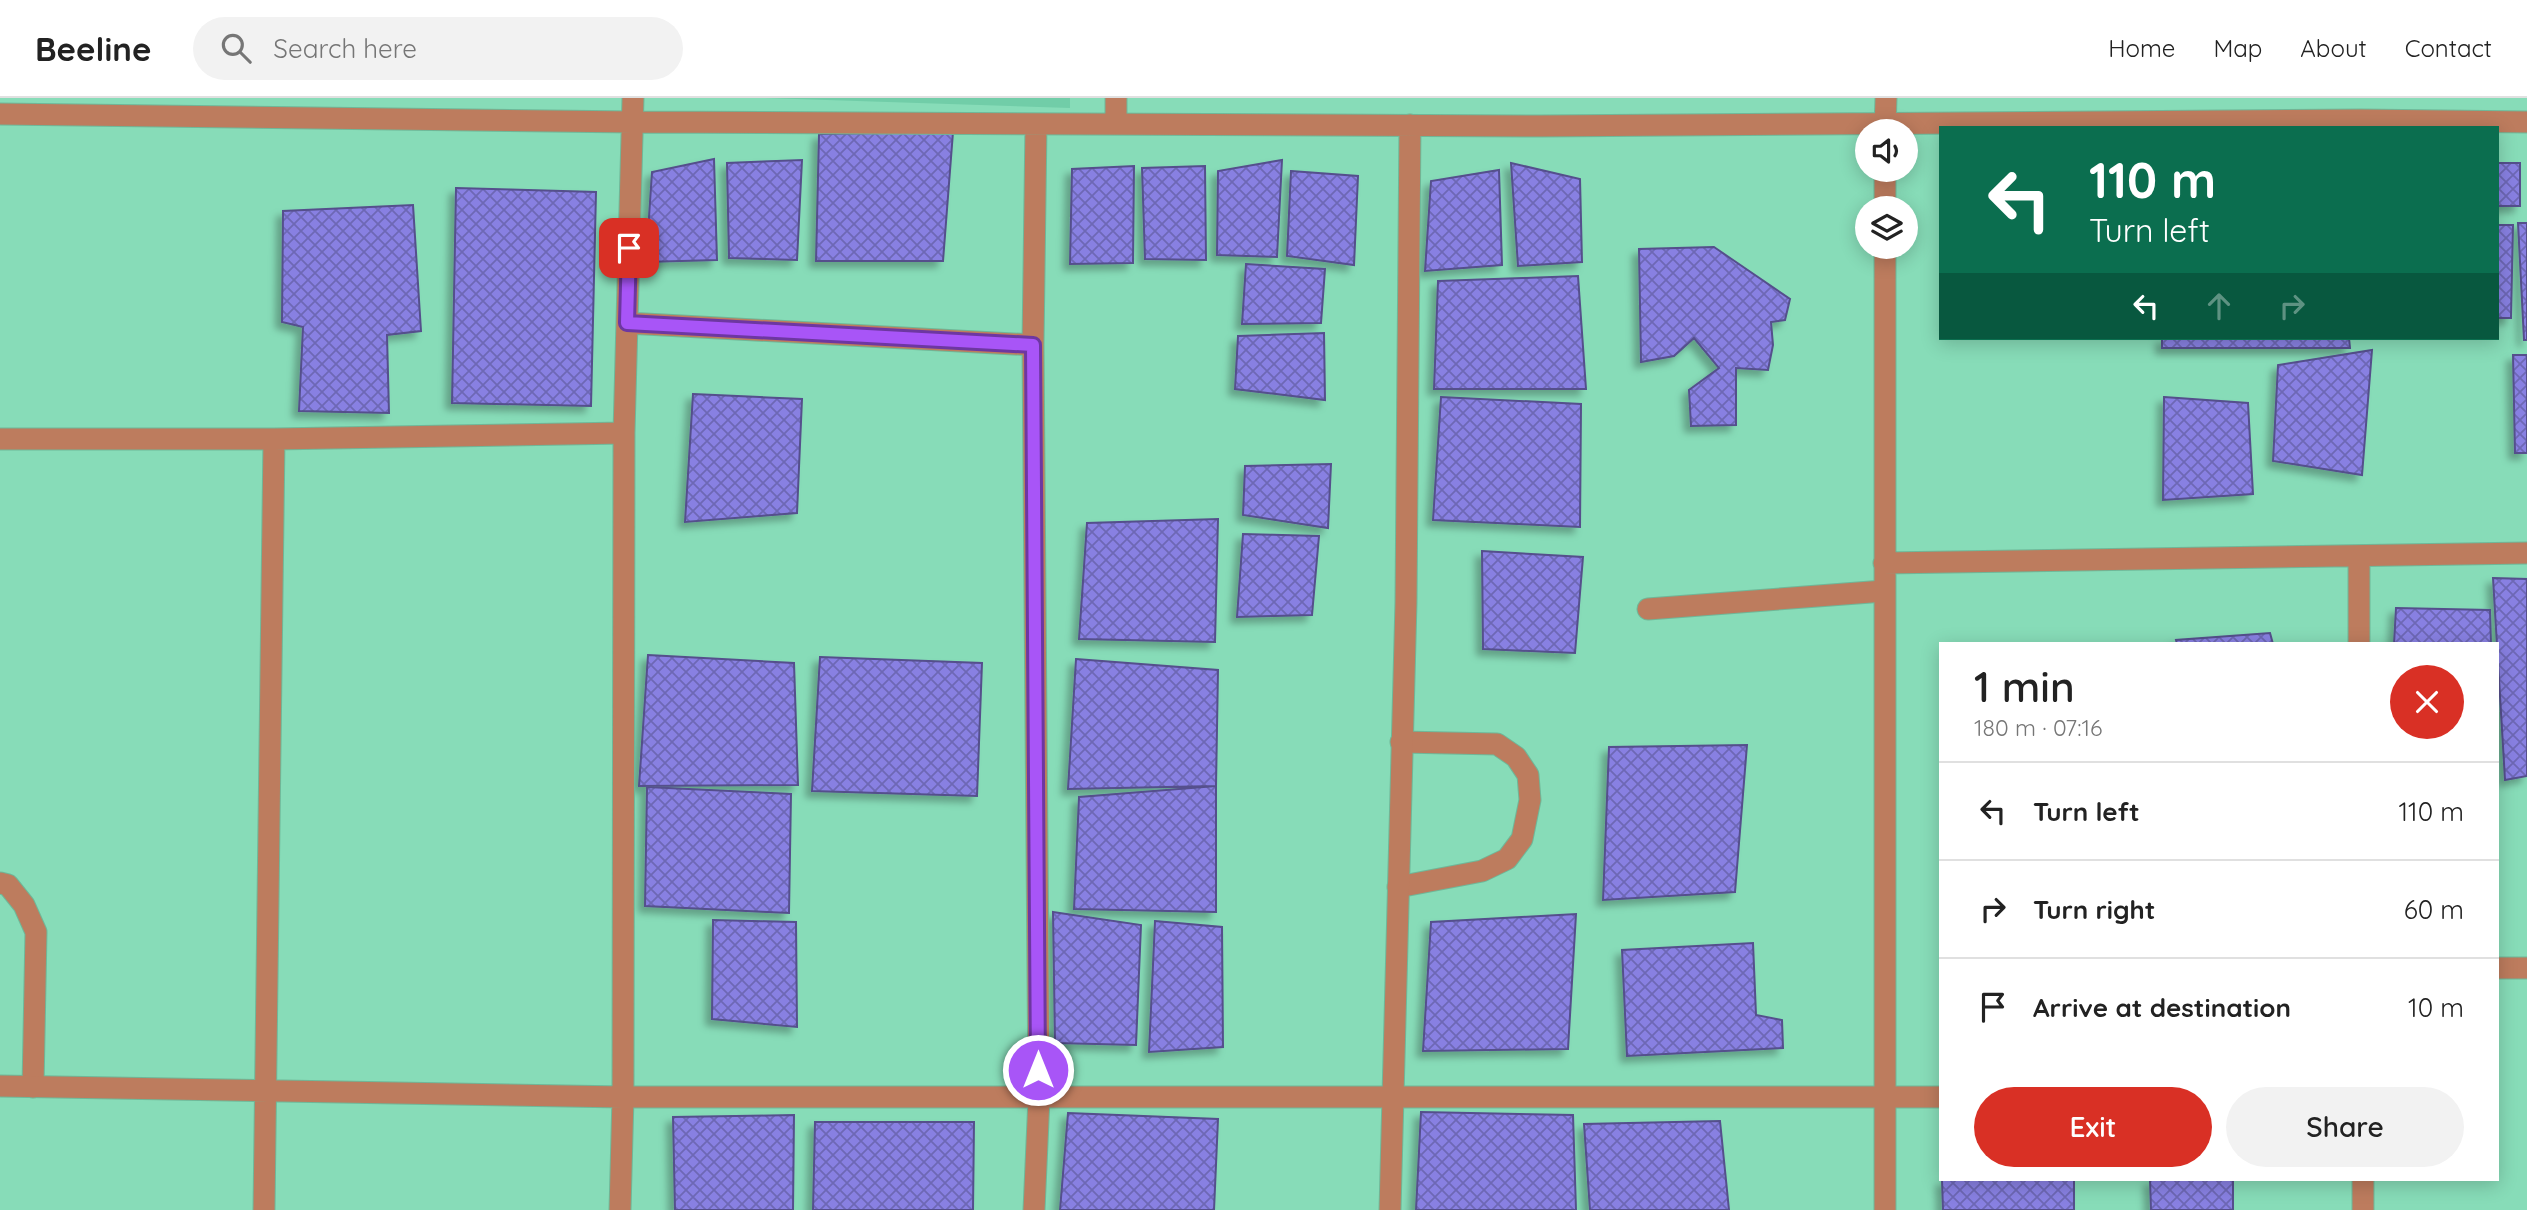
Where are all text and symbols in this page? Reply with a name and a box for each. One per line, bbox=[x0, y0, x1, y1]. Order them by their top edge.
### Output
search box bbox=[193, 17, 683, 80]
text: Beeline bbox=[35, 28, 151, 69]
icon: search bbox=[217, 29, 255, 67]
text: Search here bbox=[273, 32, 417, 65]
text: Home bbox=[2108, 33, 2175, 63]
text: Map bbox=[2213, 33, 2262, 63]
text: About bbox=[2300, 33, 2367, 63]
text: Contact bbox=[2405, 33, 2492, 63]
map controls bbox=[1855, 119, 1918, 259]
button: sound bbox=[1855, 119, 1918, 182]
text: 110 m bbox=[2089, 149, 2216, 210]
icon: left bbox=[1974, 154, 2065, 245]
button: layers bbox=[1855, 196, 1918, 259]
text: Turn left bbox=[2089, 210, 2210, 250]
pin bbox=[599, 218, 659, 278]
icon: arrive bbox=[610, 229, 648, 267]
icon: left bbox=[2127, 287, 2165, 325]
icon: ahead bbox=[2200, 287, 2238, 325]
icon: right bbox=[2273, 287, 2311, 325]
text: 1 min bbox=[1974, 660, 2075, 713]
button: close bbox=[2390, 665, 2464, 739]
text: 180 m · 07:16 bbox=[1974, 713, 2102, 742]
icon: left bbox=[1974, 792, 2012, 830]
text: Turn left bbox=[2033, 795, 2140, 828]
text: 110 m bbox=[2398, 795, 2464, 828]
icon: right bbox=[1974, 890, 2012, 928]
text: Turn right bbox=[2033, 893, 2155, 926]
text: 60 m bbox=[2404, 893, 2464, 926]
icon: arrive bbox=[1974, 988, 2012, 1026]
text: Arrive at destination bbox=[2033, 991, 2291, 1024]
text: 10 m bbox=[2408, 991, 2464, 1024]
position arrow bbox=[1001, 1033, 1075, 1107]
button: Exit bbox=[1974, 1087, 2212, 1167]
button: Share bbox=[2226, 1087, 2464, 1167]

